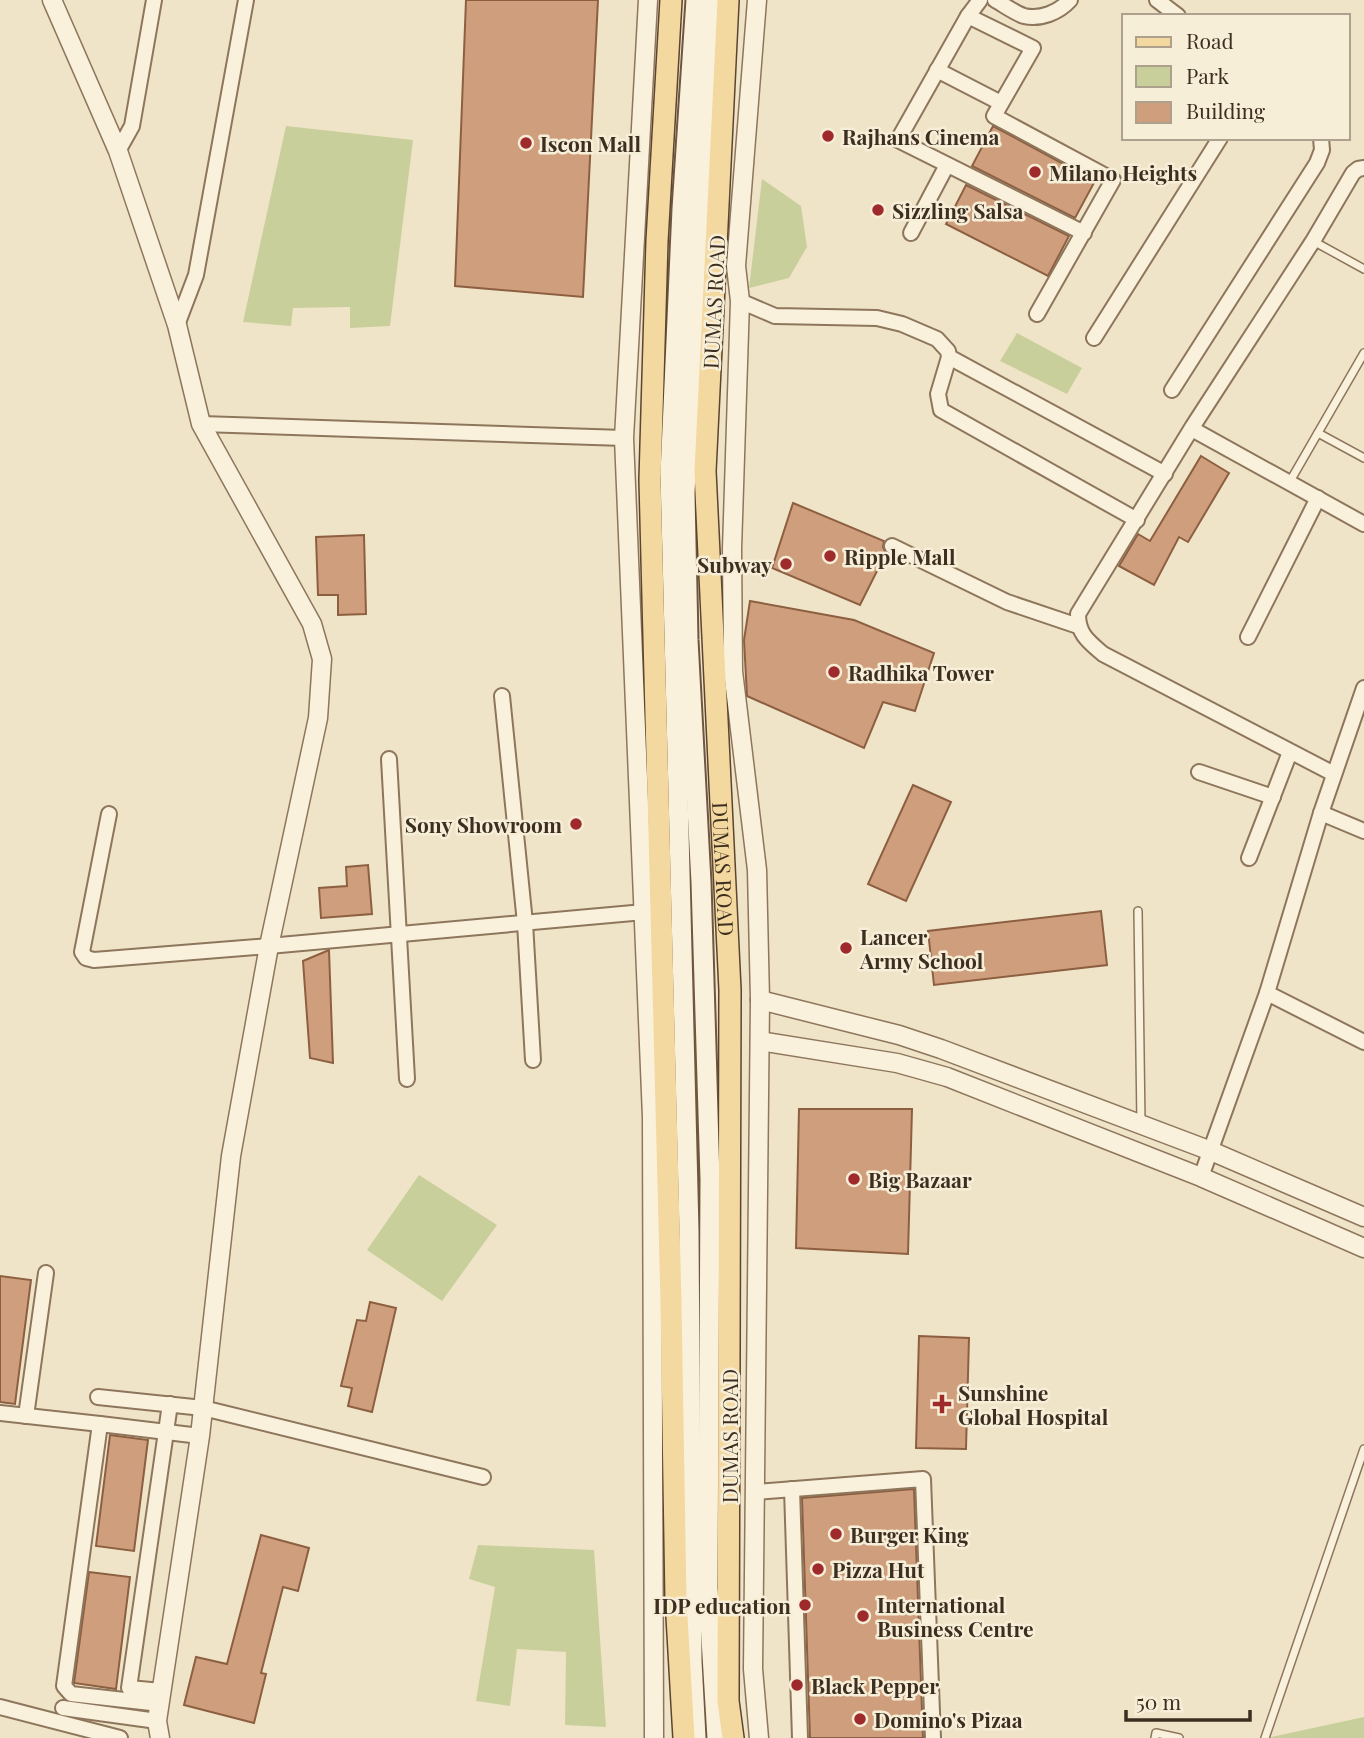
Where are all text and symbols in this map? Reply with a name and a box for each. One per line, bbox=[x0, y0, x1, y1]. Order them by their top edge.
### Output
legend bbox=[1122, 14, 1350, 140]
text: Road bbox=[1186, 26, 1234, 54]
text: Park bbox=[1186, 61, 1230, 89]
text: Building bbox=[1186, 96, 1265, 124]
place label: Rajhans Cinema bbox=[842, 122, 1000, 150]
marker: Rajhans Cinema bbox=[820, 128, 836, 144]
place label: Iscon Mall bbox=[540, 129, 641, 157]
marker: Iscon Mall bbox=[518, 135, 534, 151]
place label: Milano Heights bbox=[1049, 158, 1197, 186]
marker: Milano Heights bbox=[1027, 164, 1043, 180]
place label: Sizzling Salsa bbox=[892, 196, 1024, 224]
marker: Sizzling Salsa bbox=[870, 202, 886, 218]
street label: DUMAS ROAD bbox=[696, 234, 730, 370]
place label: Ripple Mall bbox=[844, 542, 956, 570]
marker: Ripple Mall bbox=[822, 548, 838, 564]
place label: Subway bbox=[697, 550, 772, 578]
marker: Subway bbox=[778, 556, 794, 572]
place label: Radhika Tower bbox=[848, 658, 994, 686]
marker: Radhika Tower bbox=[826, 664, 842, 680]
street label: DUMAS ROAD bbox=[707, 801, 741, 937]
place label: Sony Showroom bbox=[405, 810, 562, 838]
marker: Sony Showroom bbox=[568, 816, 584, 832]
place label: Lancer Army School bbox=[859, 922, 984, 974]
marker: Lancer Army School bbox=[838, 940, 854, 956]
place label: Big Bazaar bbox=[868, 1165, 972, 1193]
marker: Big Bazaar bbox=[846, 1171, 862, 1187]
street label: DUMAS ROAD bbox=[715, 1369, 743, 1503]
place label: Sunshine Global Hospital bbox=[958, 1378, 1109, 1430]
marker: Sunshine Global Hospital bbox=[932, 1394, 952, 1414]
place label: Burger King bbox=[850, 1520, 969, 1548]
marker: Burger King bbox=[828, 1526, 844, 1542]
place label: Pizza Hut bbox=[832, 1555, 925, 1583]
marker: Pizza Hut bbox=[810, 1561, 826, 1577]
place label: International Business Centre bbox=[877, 1590, 1034, 1642]
place label: IDP education bbox=[653, 1591, 791, 1619]
marker: IDP education bbox=[797, 1597, 813, 1613]
marker: International Business Centre bbox=[855, 1608, 871, 1624]
place label: Black Pepper bbox=[811, 1671, 939, 1699]
marker: Black Pepper bbox=[789, 1677, 805, 1693]
scale bar bbox=[1126, 1678, 1250, 1722]
text: 50 m bbox=[1136, 1687, 1182, 1715]
place label: Domino's Pizaa bbox=[874, 1705, 1023, 1733]
marker: Domino's Pizaa bbox=[852, 1711, 868, 1727]

